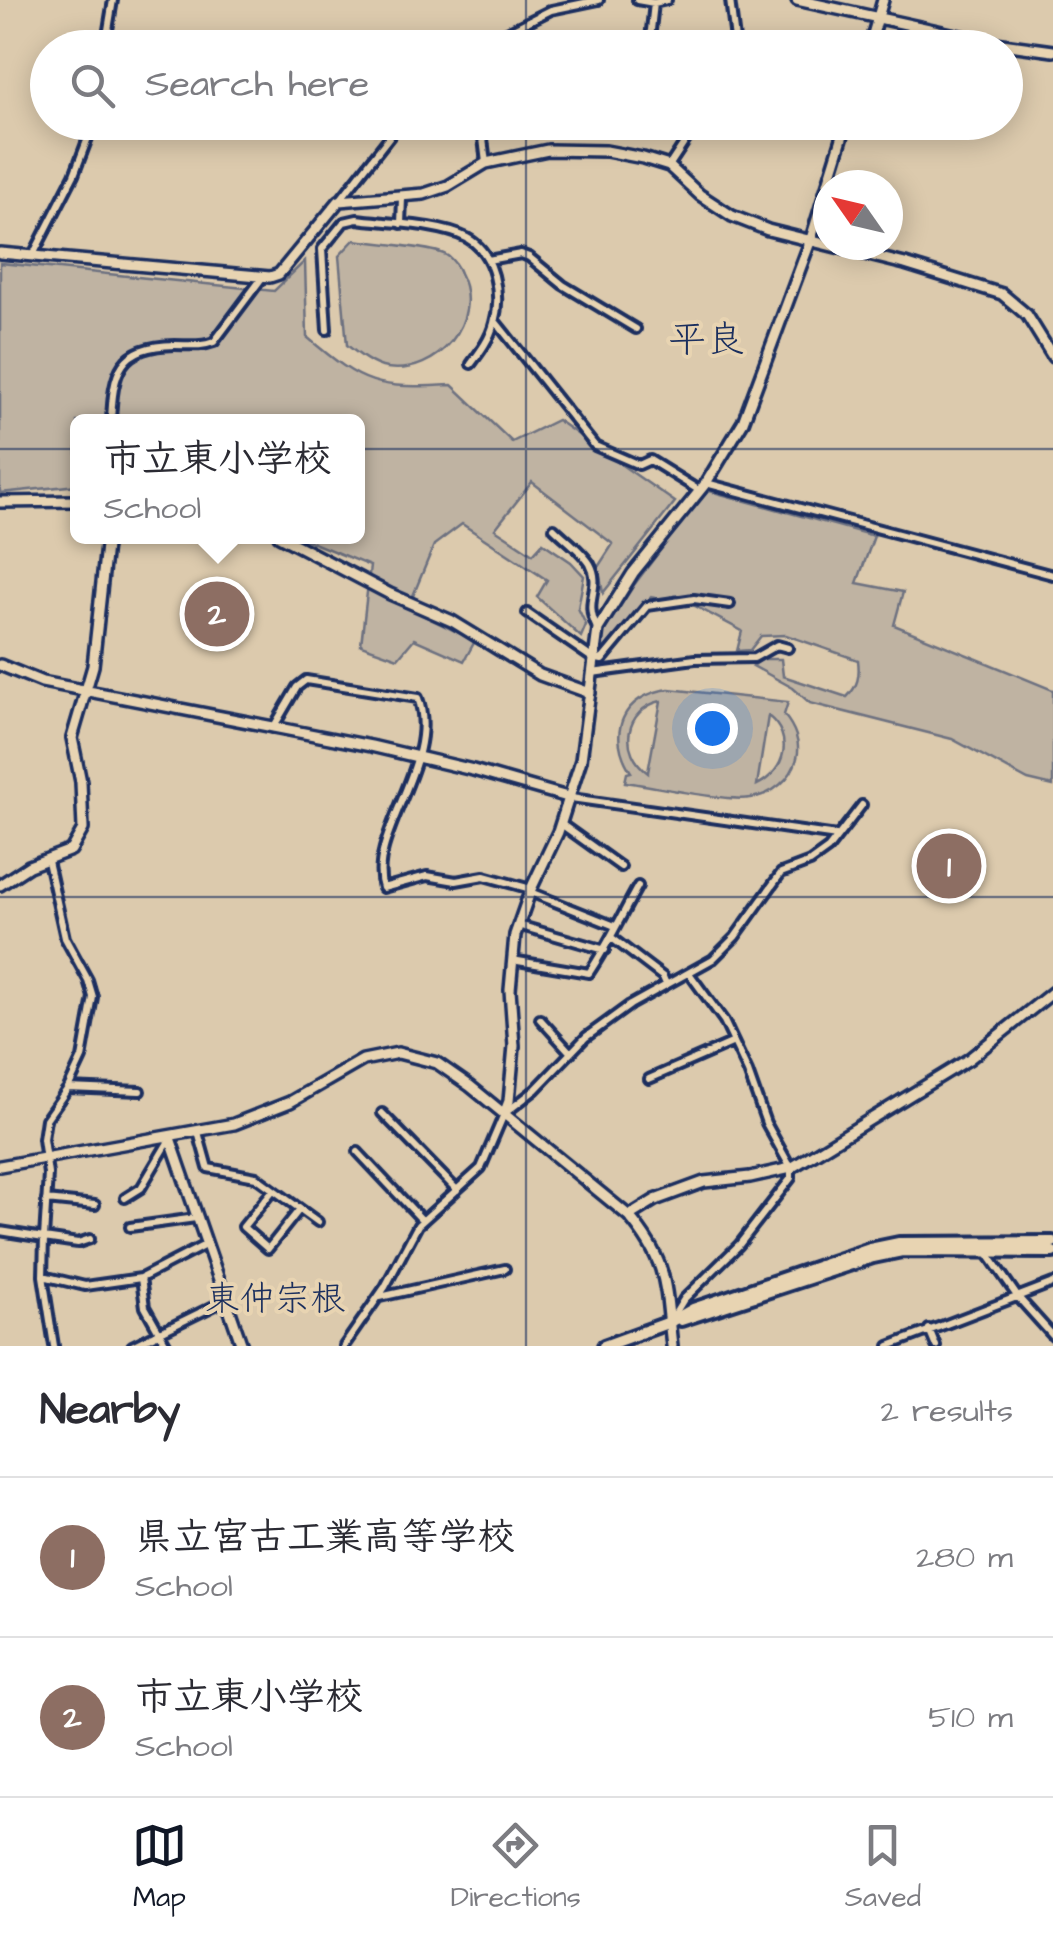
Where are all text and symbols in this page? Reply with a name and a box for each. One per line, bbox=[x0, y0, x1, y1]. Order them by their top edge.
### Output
search box bbox=[30, 30, 1023, 140]
icon: search bbox=[65, 58, 120, 113]
text: Search here bbox=[145, 59, 369, 111]
north arrow bbox=[813, 170, 903, 260]
district label: 平良 bbox=[668, 315, 744, 367]
popup bbox=[70, 414, 365, 544]
text: 市立東小学校 bbox=[103, 434, 332, 486]
text: School bbox=[103, 486, 201, 531]
pin: 2 bbox=[184, 576, 250, 652]
your location bbox=[687, 703, 738, 754]
pin: 1 bbox=[916, 828, 982, 904]
district label: 東仲宗根 bbox=[205, 1275, 345, 1324]
text: Nearby bbox=[40, 1382, 180, 1440]
text: 2 results bbox=[881, 1389, 1013, 1434]
text: 県立宮古工業高等学校 bbox=[135, 1512, 515, 1564]
text: 1 bbox=[70, 1535, 75, 1580]
text: 280 m bbox=[916, 1535, 1013, 1580]
text: School bbox=[135, 1564, 233, 1609]
text: 市立東小学校 bbox=[135, 1672, 363, 1724]
text: 2 bbox=[63, 1695, 82, 1740]
text: 510 m bbox=[928, 1695, 1013, 1740]
text: School bbox=[135, 1724, 233, 1769]
tab: Map bbox=[132, 1818, 187, 1917]
tab: Directions bbox=[451, 1818, 581, 1917]
tab: Saved bbox=[845, 1818, 921, 1917]

